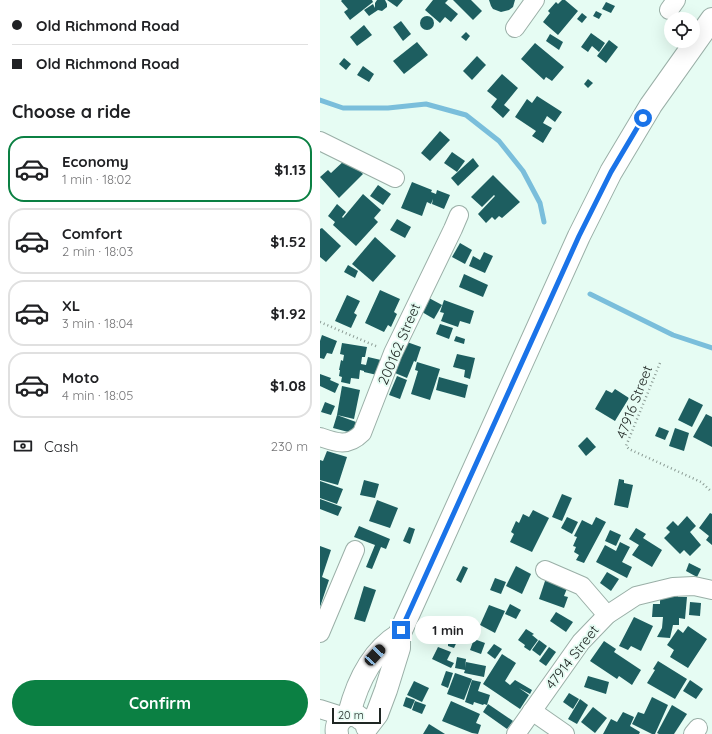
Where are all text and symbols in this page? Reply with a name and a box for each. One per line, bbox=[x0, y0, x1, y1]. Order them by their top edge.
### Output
map controls bbox=[664, 12, 700, 48]
button: locate bbox=[664, 12, 700, 48]
text: Old Richmond Road bbox=[36, 16, 180, 35]
text: Old Richmond Road bbox=[36, 54, 180, 73]
text: Choose a ride bbox=[12, 100, 131, 123]
route start bbox=[634, 109, 652, 127]
icon: car bbox=[14, 151, 50, 187]
text: Economy bbox=[62, 152, 129, 171]
text: $1.13 bbox=[274, 160, 306, 179]
text: 1 min · 18:02 bbox=[62, 171, 131, 187]
icon: car bbox=[14, 223, 50, 259]
text: Comfort bbox=[62, 224, 123, 243]
text: $1.52 bbox=[270, 232, 306, 251]
text: 2 min · 18:03 bbox=[62, 243, 133, 259]
icon: car bbox=[14, 295, 50, 331]
text: XL bbox=[62, 296, 80, 315]
street label: 200162 Street bbox=[374, 300, 424, 388]
text: $1.92 bbox=[270, 304, 306, 323]
text: 3 min · 18:04 bbox=[62, 315, 133, 331]
street label: 47916 Street bbox=[612, 363, 656, 441]
icon: car bbox=[14, 367, 50, 403]
text: Moto bbox=[62, 368, 99, 387]
text: $1.08 bbox=[270, 376, 306, 395]
text: 4 min · 18:05 bbox=[62, 387, 133, 403]
icon: cash bbox=[12, 435, 34, 457]
text: Cash bbox=[44, 437, 78, 456]
text: 230 m bbox=[271, 438, 308, 454]
callout: 1 min bbox=[415, 616, 481, 644]
route end bbox=[392, 621, 410, 639]
street label: 47914 Street bbox=[541, 621, 603, 693]
text: 1 min bbox=[432, 622, 464, 638]
car bbox=[362, 642, 388, 668]
button: Confirm bbox=[12, 680, 308, 726]
scale bar bbox=[332, 706, 381, 725]
text: 20 m bbox=[338, 708, 364, 722]

